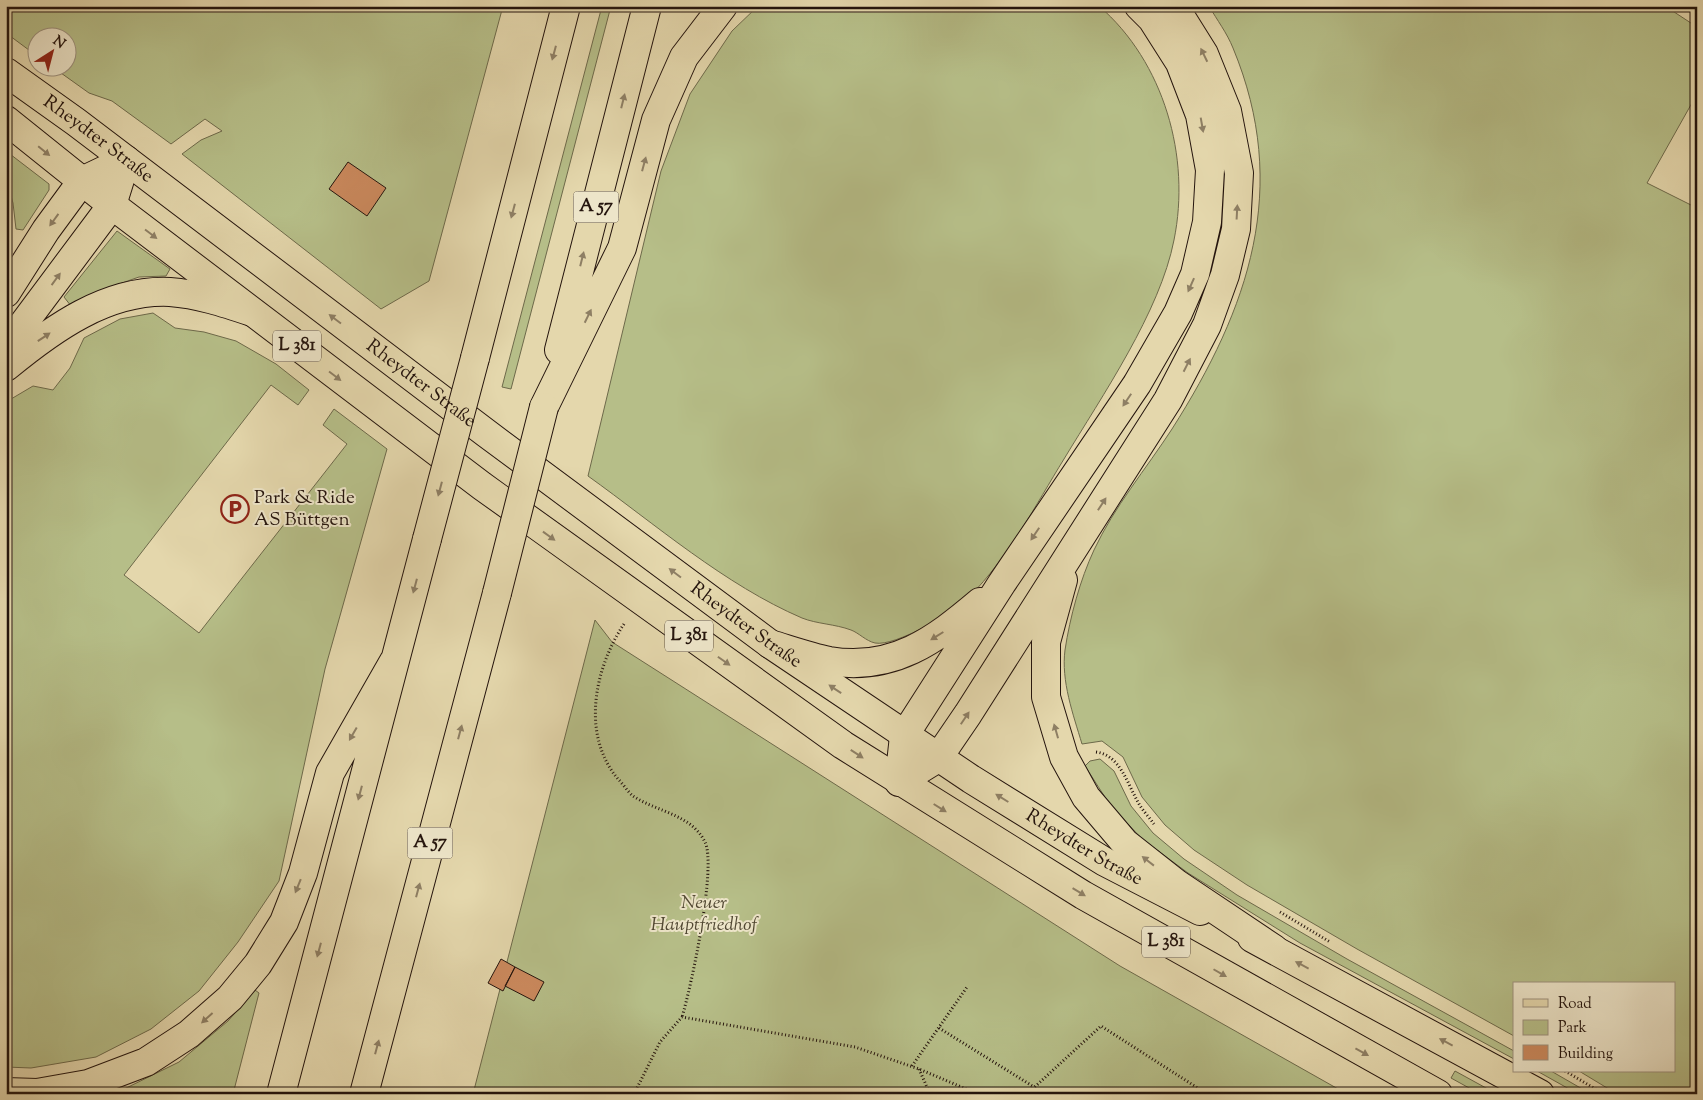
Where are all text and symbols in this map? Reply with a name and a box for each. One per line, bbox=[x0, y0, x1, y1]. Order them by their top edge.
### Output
north arrow bbox=[28, 28, 78, 78]
text: N bbox=[48, 32, 69, 54]
one-way arrow bbox=[550, 46, 558, 61]
one-way arrow bbox=[1200, 48, 1209, 63]
street label: Rheydter Straße bbox=[37, 89, 159, 190]
one-way arrow bbox=[619, 94, 627, 109]
one-way arrow bbox=[1198, 117, 1206, 133]
one-way arrow bbox=[37, 145, 50, 156]
one-way arrow bbox=[640, 157, 648, 172]
road number: A 57 bbox=[574, 192, 618, 222]
one-way arrow bbox=[509, 203, 517, 218]
one-way arrow bbox=[1233, 204, 1241, 220]
one-way arrow bbox=[48, 213, 59, 226]
one-way arrow bbox=[144, 229, 157, 240]
one-way arrow bbox=[579, 251, 587, 266]
one-way arrow bbox=[51, 272, 61, 286]
one-way arrow bbox=[1186, 277, 1195, 292]
one-way arrow bbox=[585, 309, 593, 323]
one-way arrow bbox=[329, 313, 342, 324]
road number: L 381 bbox=[273, 331, 321, 362]
one-way arrow bbox=[37, 332, 51, 342]
street label: Rheydter Straße bbox=[360, 333, 482, 434]
one-way arrow bbox=[1183, 358, 1191, 373]
one-way arrow bbox=[328, 370, 341, 381]
one-way arrow bbox=[1122, 393, 1131, 407]
one-way arrow bbox=[436, 482, 444, 497]
place label: Park & Ride AS Büttgen bbox=[254, 485, 355, 534]
parking icon: Park & Ride AS Büttgen bbox=[220, 494, 250, 524]
one-way arrow bbox=[1097, 497, 1106, 510]
one-way arrow bbox=[1030, 528, 1040, 541]
one-way arrow bbox=[542, 530, 555, 541]
one-way arrow bbox=[669, 568, 682, 579]
street label: Rheydter Straße bbox=[685, 576, 807, 675]
one-way arrow bbox=[410, 579, 418, 594]
road number: L 381 bbox=[665, 620, 713, 652]
one-way arrow bbox=[930, 631, 944, 640]
one-way arrow bbox=[717, 656, 731, 666]
one-way arrow bbox=[829, 684, 842, 694]
one-way arrow bbox=[960, 711, 970, 725]
one-way arrow bbox=[1052, 723, 1060, 738]
one-way arrow bbox=[456, 725, 464, 740]
one-way arrow bbox=[349, 727, 357, 741]
one-way arrow bbox=[851, 749, 864, 759]
one-way arrow bbox=[356, 785, 364, 801]
one-way arrow bbox=[995, 793, 1009, 803]
street label: Rheydter Straße bbox=[1020, 802, 1148, 893]
one-way arrow bbox=[934, 803, 947, 812]
road number: A 57 bbox=[408, 828, 452, 858]
one-way arrow bbox=[1142, 855, 1155, 866]
one-way arrow bbox=[294, 879, 302, 894]
one-way arrow bbox=[414, 882, 422, 897]
one-way arrow bbox=[1073, 888, 1086, 897]
park label: Neuer Hauptfriedhof bbox=[651, 890, 759, 939]
road number: L 381 bbox=[1142, 926, 1190, 958]
one-way arrow bbox=[314, 943, 322, 958]
one-way arrow bbox=[1295, 961, 1310, 969]
one-way arrow bbox=[1213, 969, 1228, 977]
legend bbox=[1513, 982, 1676, 1072]
text: Road bbox=[1558, 994, 1592, 1015]
one-way arrow bbox=[202, 1012, 214, 1024]
text: Park bbox=[1558, 1018, 1587, 1039]
one-way arrow bbox=[1439, 1037, 1452, 1046]
one-way arrow bbox=[373, 1039, 381, 1054]
text: Building bbox=[1558, 1044, 1613, 1065]
one-way arrow bbox=[1355, 1048, 1370, 1056]

